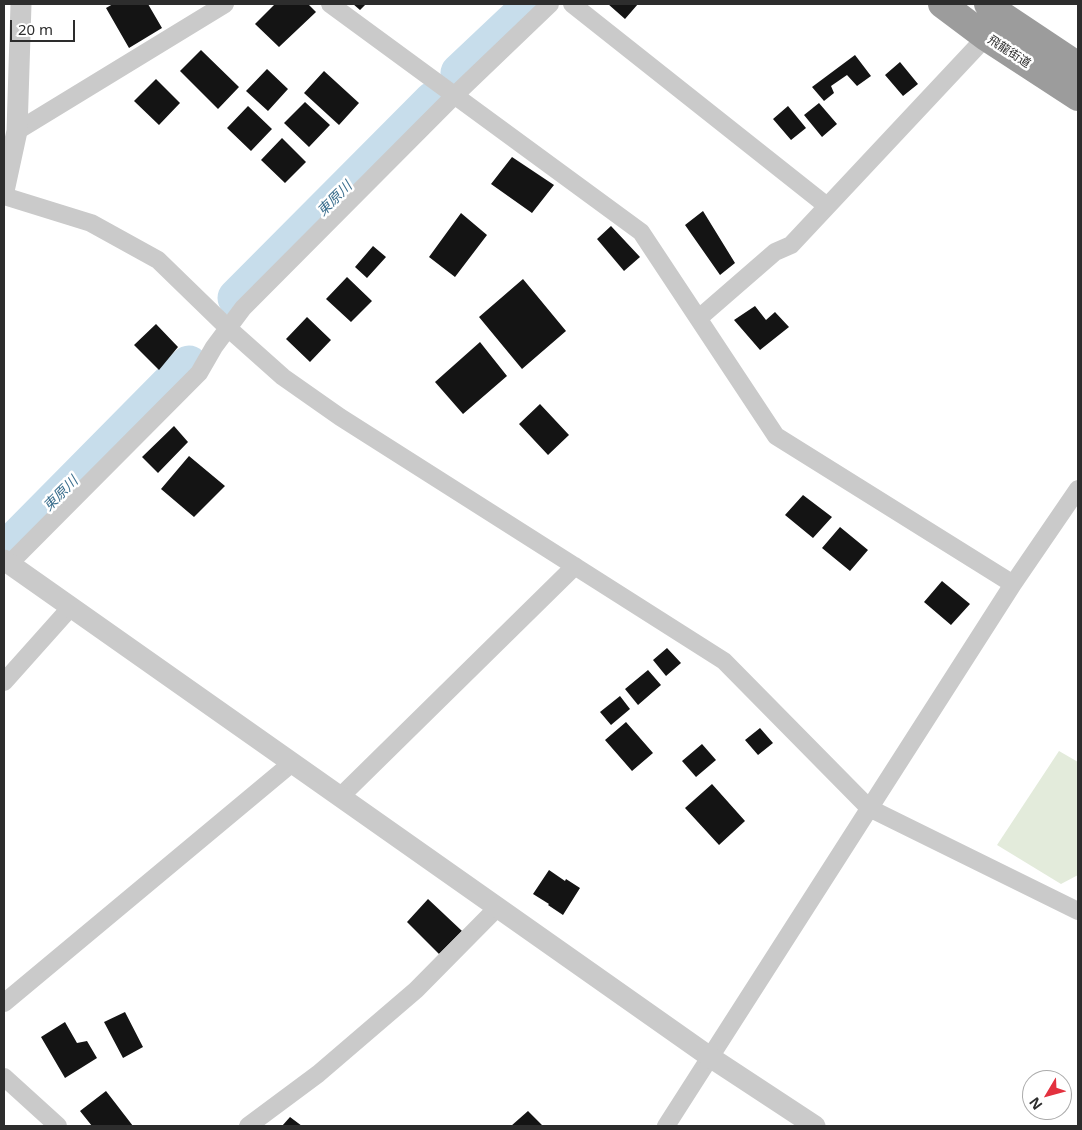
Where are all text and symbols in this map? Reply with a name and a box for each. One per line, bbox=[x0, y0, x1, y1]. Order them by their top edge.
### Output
scale bar bbox=[12, 10, 78, 42]
text: 20 m bbox=[18, 19, 53, 39]
street label: 飛龍街道 bbox=[985, 33, 1033, 71]
water label: 東原川 bbox=[314, 178, 356, 220]
water label: 東原川 bbox=[40, 473, 82, 515]
north arrow bbox=[1022, 1070, 1072, 1120]
text: N bbox=[1024, 1093, 1046, 1114]

